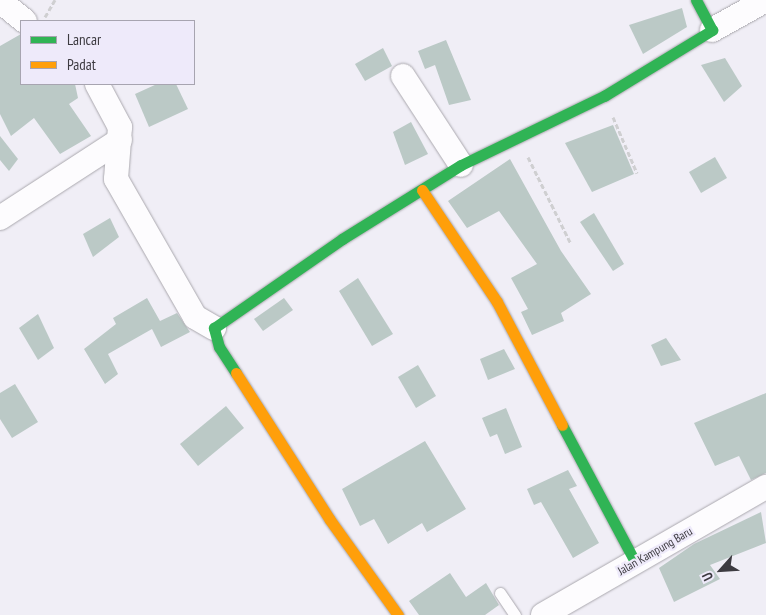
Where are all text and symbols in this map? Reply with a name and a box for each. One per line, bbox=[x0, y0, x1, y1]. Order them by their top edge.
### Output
legend bbox=[20, 20, 195, 85]
text: Lancar bbox=[67, 30, 101, 49]
text: Padat bbox=[67, 55, 96, 74]
street label: Jalan Kampung Baru bbox=[615, 524, 695, 578]
north arrow bbox=[696, 545, 746, 595]
text: U bbox=[698, 569, 717, 584]

